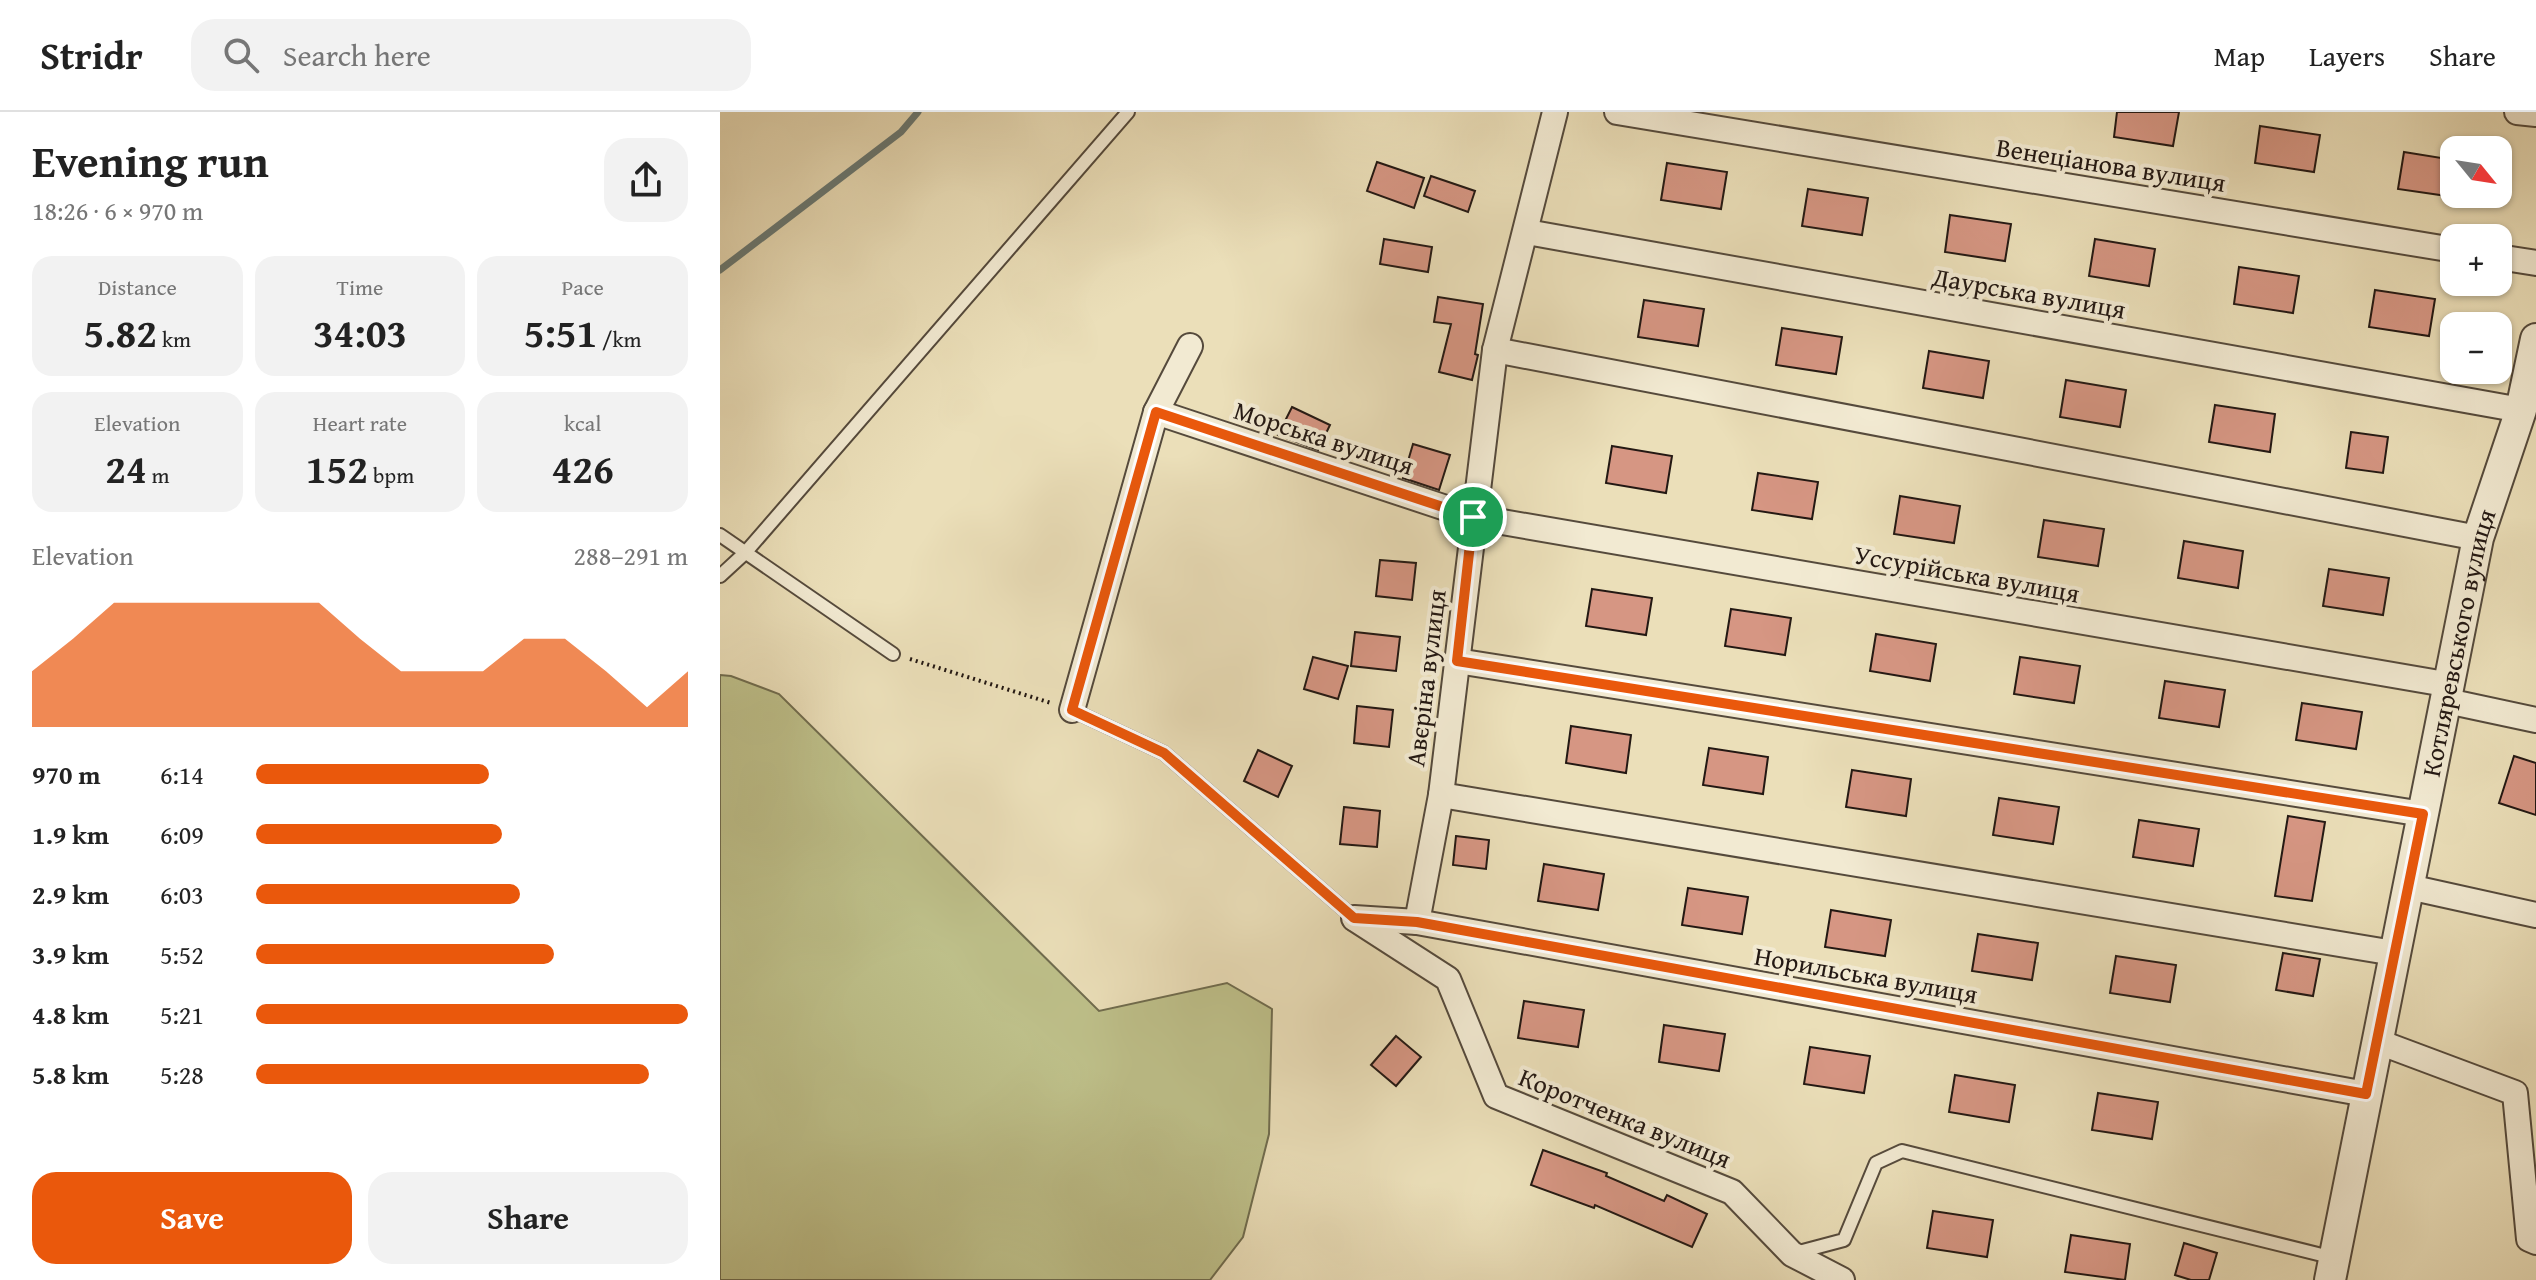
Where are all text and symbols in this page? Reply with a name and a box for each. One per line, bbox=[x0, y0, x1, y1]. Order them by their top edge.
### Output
search box bbox=[191, 19, 751, 91]
text: Stridr bbox=[40, 27, 143, 83]
icon: search bbox=[219, 33, 263, 77]
text: Search here bbox=[283, 33, 431, 77]
text: Map bbox=[2214, 35, 2265, 76]
text: Layers bbox=[2309, 35, 2385, 76]
text: Share bbox=[2429, 35, 2496, 76]
street label: Венеціанова вулиця bbox=[1994, 127, 2228, 202]
text: Evening run bbox=[32, 129, 269, 193]
north arrow bbox=[2440, 136, 2512, 208]
map controls bbox=[2440, 136, 2512, 384]
button: share bbox=[604, 138, 688, 222]
text: 18:26 · 6 × 970 m bbox=[32, 191, 203, 230]
button: + bbox=[2440, 224, 2512, 296]
street label: Даурська вулиця bbox=[1928, 256, 2129, 329]
text: Distance bbox=[98, 271, 177, 303]
text: Time bbox=[337, 271, 383, 303]
text: Pace bbox=[562, 271, 604, 303]
text: 5.82 bbox=[84, 303, 157, 362]
text: 34:03 bbox=[313, 303, 407, 362]
text: 5:51 bbox=[524, 303, 597, 362]
button: − bbox=[2440, 312, 2512, 384]
text: km bbox=[157, 323, 191, 355]
text: /km bbox=[597, 323, 642, 355]
street label: Морська вулиця bbox=[1229, 390, 1419, 485]
text: Elevation bbox=[94, 407, 180, 439]
text: Heart rate bbox=[313, 407, 407, 439]
text: kcal bbox=[564, 407, 601, 439]
text: 24 bbox=[105, 439, 147, 498]
text: 152 bbox=[306, 439, 368, 498]
text: 426 bbox=[552, 439, 614, 498]
text: m bbox=[147, 459, 169, 491]
text: bpm bbox=[368, 459, 414, 491]
pin bbox=[1439, 483, 1507, 551]
icon: arrive bbox=[1451, 495, 1495, 539]
street label: Котляревського вулиця bbox=[2411, 503, 2505, 780]
street label: Уссурійська вулиця bbox=[1851, 534, 2083, 613]
text: Elevation bbox=[32, 536, 134, 575]
text: 288–291 m bbox=[574, 536, 688, 575]
street label: Авєріна вулиця bbox=[1395, 587, 1456, 769]
text: 970 m bbox=[32, 755, 100, 794]
text: 6:14 bbox=[160, 755, 204, 794]
text: 1.9 km bbox=[32, 815, 109, 854]
text: 6:09 bbox=[160, 815, 204, 854]
text: 2.9 km bbox=[32, 875, 109, 914]
text: 6:03 bbox=[160, 875, 204, 914]
text: 3.9 km bbox=[32, 935, 109, 974]
text: 5:52 bbox=[160, 935, 204, 974]
street label: Норильська вулиця bbox=[1752, 936, 1981, 1013]
text: 4.8 km bbox=[32, 995, 109, 1034]
text: 5:21 bbox=[160, 995, 204, 1034]
text: 5.8 km bbox=[32, 1055, 109, 1094]
text: 5:28 bbox=[160, 1055, 204, 1094]
street label: Коротченка вулиця bbox=[1513, 1057, 1737, 1178]
button: Save bbox=[32, 1172, 352, 1264]
button: Share bbox=[368, 1172, 688, 1264]

